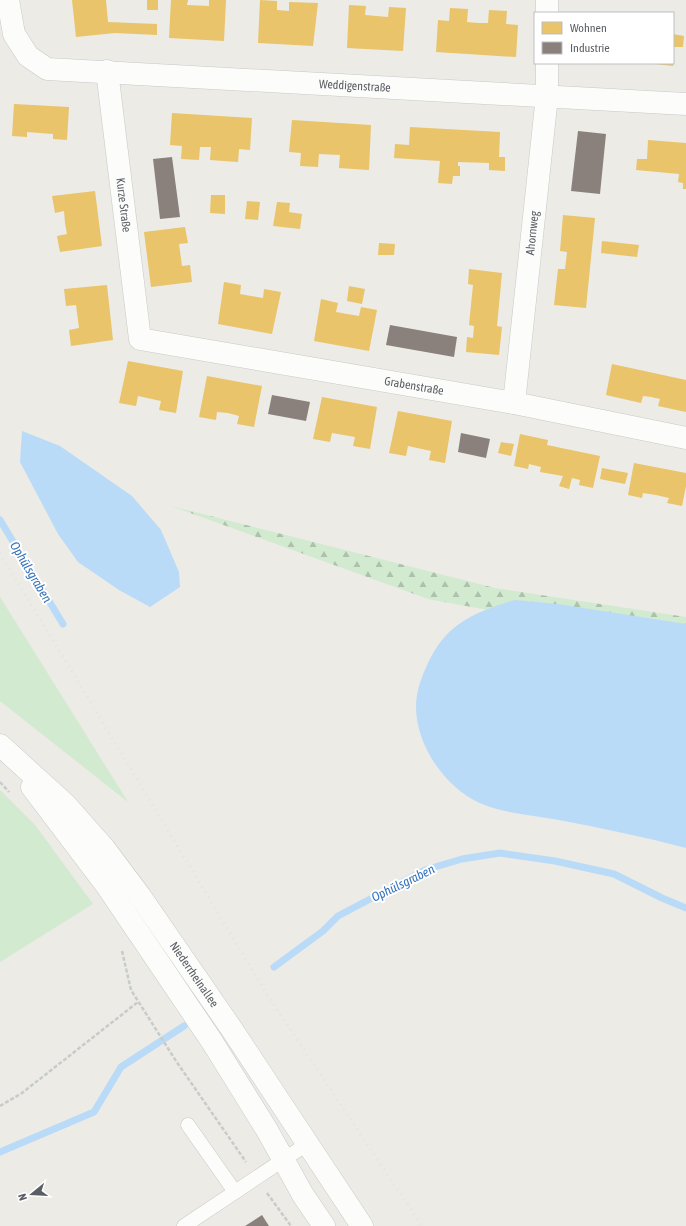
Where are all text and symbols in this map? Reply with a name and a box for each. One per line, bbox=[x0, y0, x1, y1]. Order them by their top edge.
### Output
legend bbox=[534, 12, 674, 64]
text: Wohnen bbox=[570, 21, 607, 35]
text: Industrie bbox=[570, 41, 610, 55]
street label: Weddigenstraße bbox=[319, 77, 391, 95]
street label: Kurze Straße bbox=[113, 177, 134, 233]
street label: Ahornweg bbox=[523, 209, 542, 256]
street label: Grabenstraße bbox=[383, 374, 445, 398]
water label: Ophülsgraben bbox=[7, 539, 55, 606]
water label: Ophülsgraben bbox=[369, 861, 438, 905]
street label: Niederrheinallee bbox=[167, 939, 222, 1010]
north arrow bbox=[12, 1174, 52, 1214]
text: N bbox=[16, 1192, 29, 1202]

